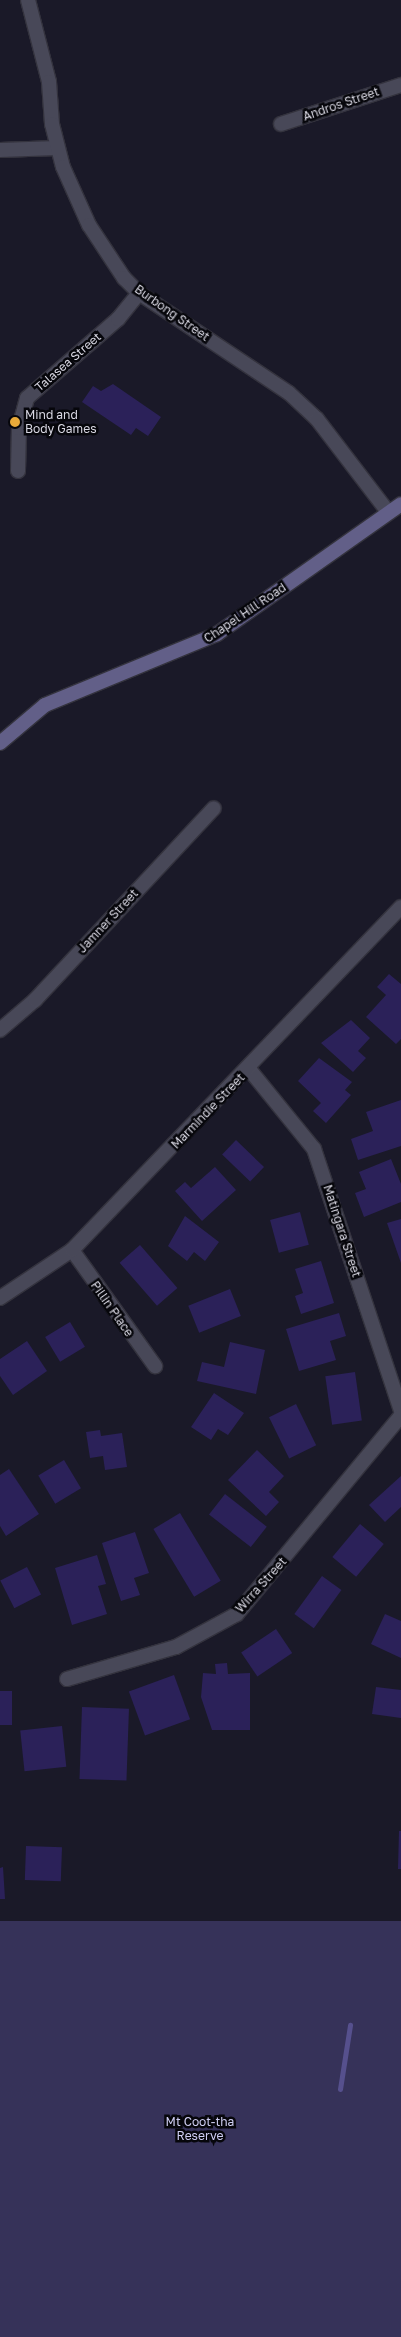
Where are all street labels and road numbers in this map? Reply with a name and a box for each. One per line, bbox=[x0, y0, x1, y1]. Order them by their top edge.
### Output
street label: Andros Street bbox=[301, 84, 381, 124]
street label: Burbong Street bbox=[132, 282, 212, 344]
street label: Talasea Street bbox=[32, 330, 104, 394]
street label: Chapel Hill Road bbox=[201, 580, 289, 646]
street label: Jamner Street bbox=[75, 886, 141, 956]
street label: Marmindie Street bbox=[168, 1070, 248, 1152]
street label: Matingara Street bbox=[320, 1183, 364, 1279]
street label: Pillin Place bbox=[88, 1279, 136, 1339]
street label: Wirra Street bbox=[232, 1554, 290, 1616]

